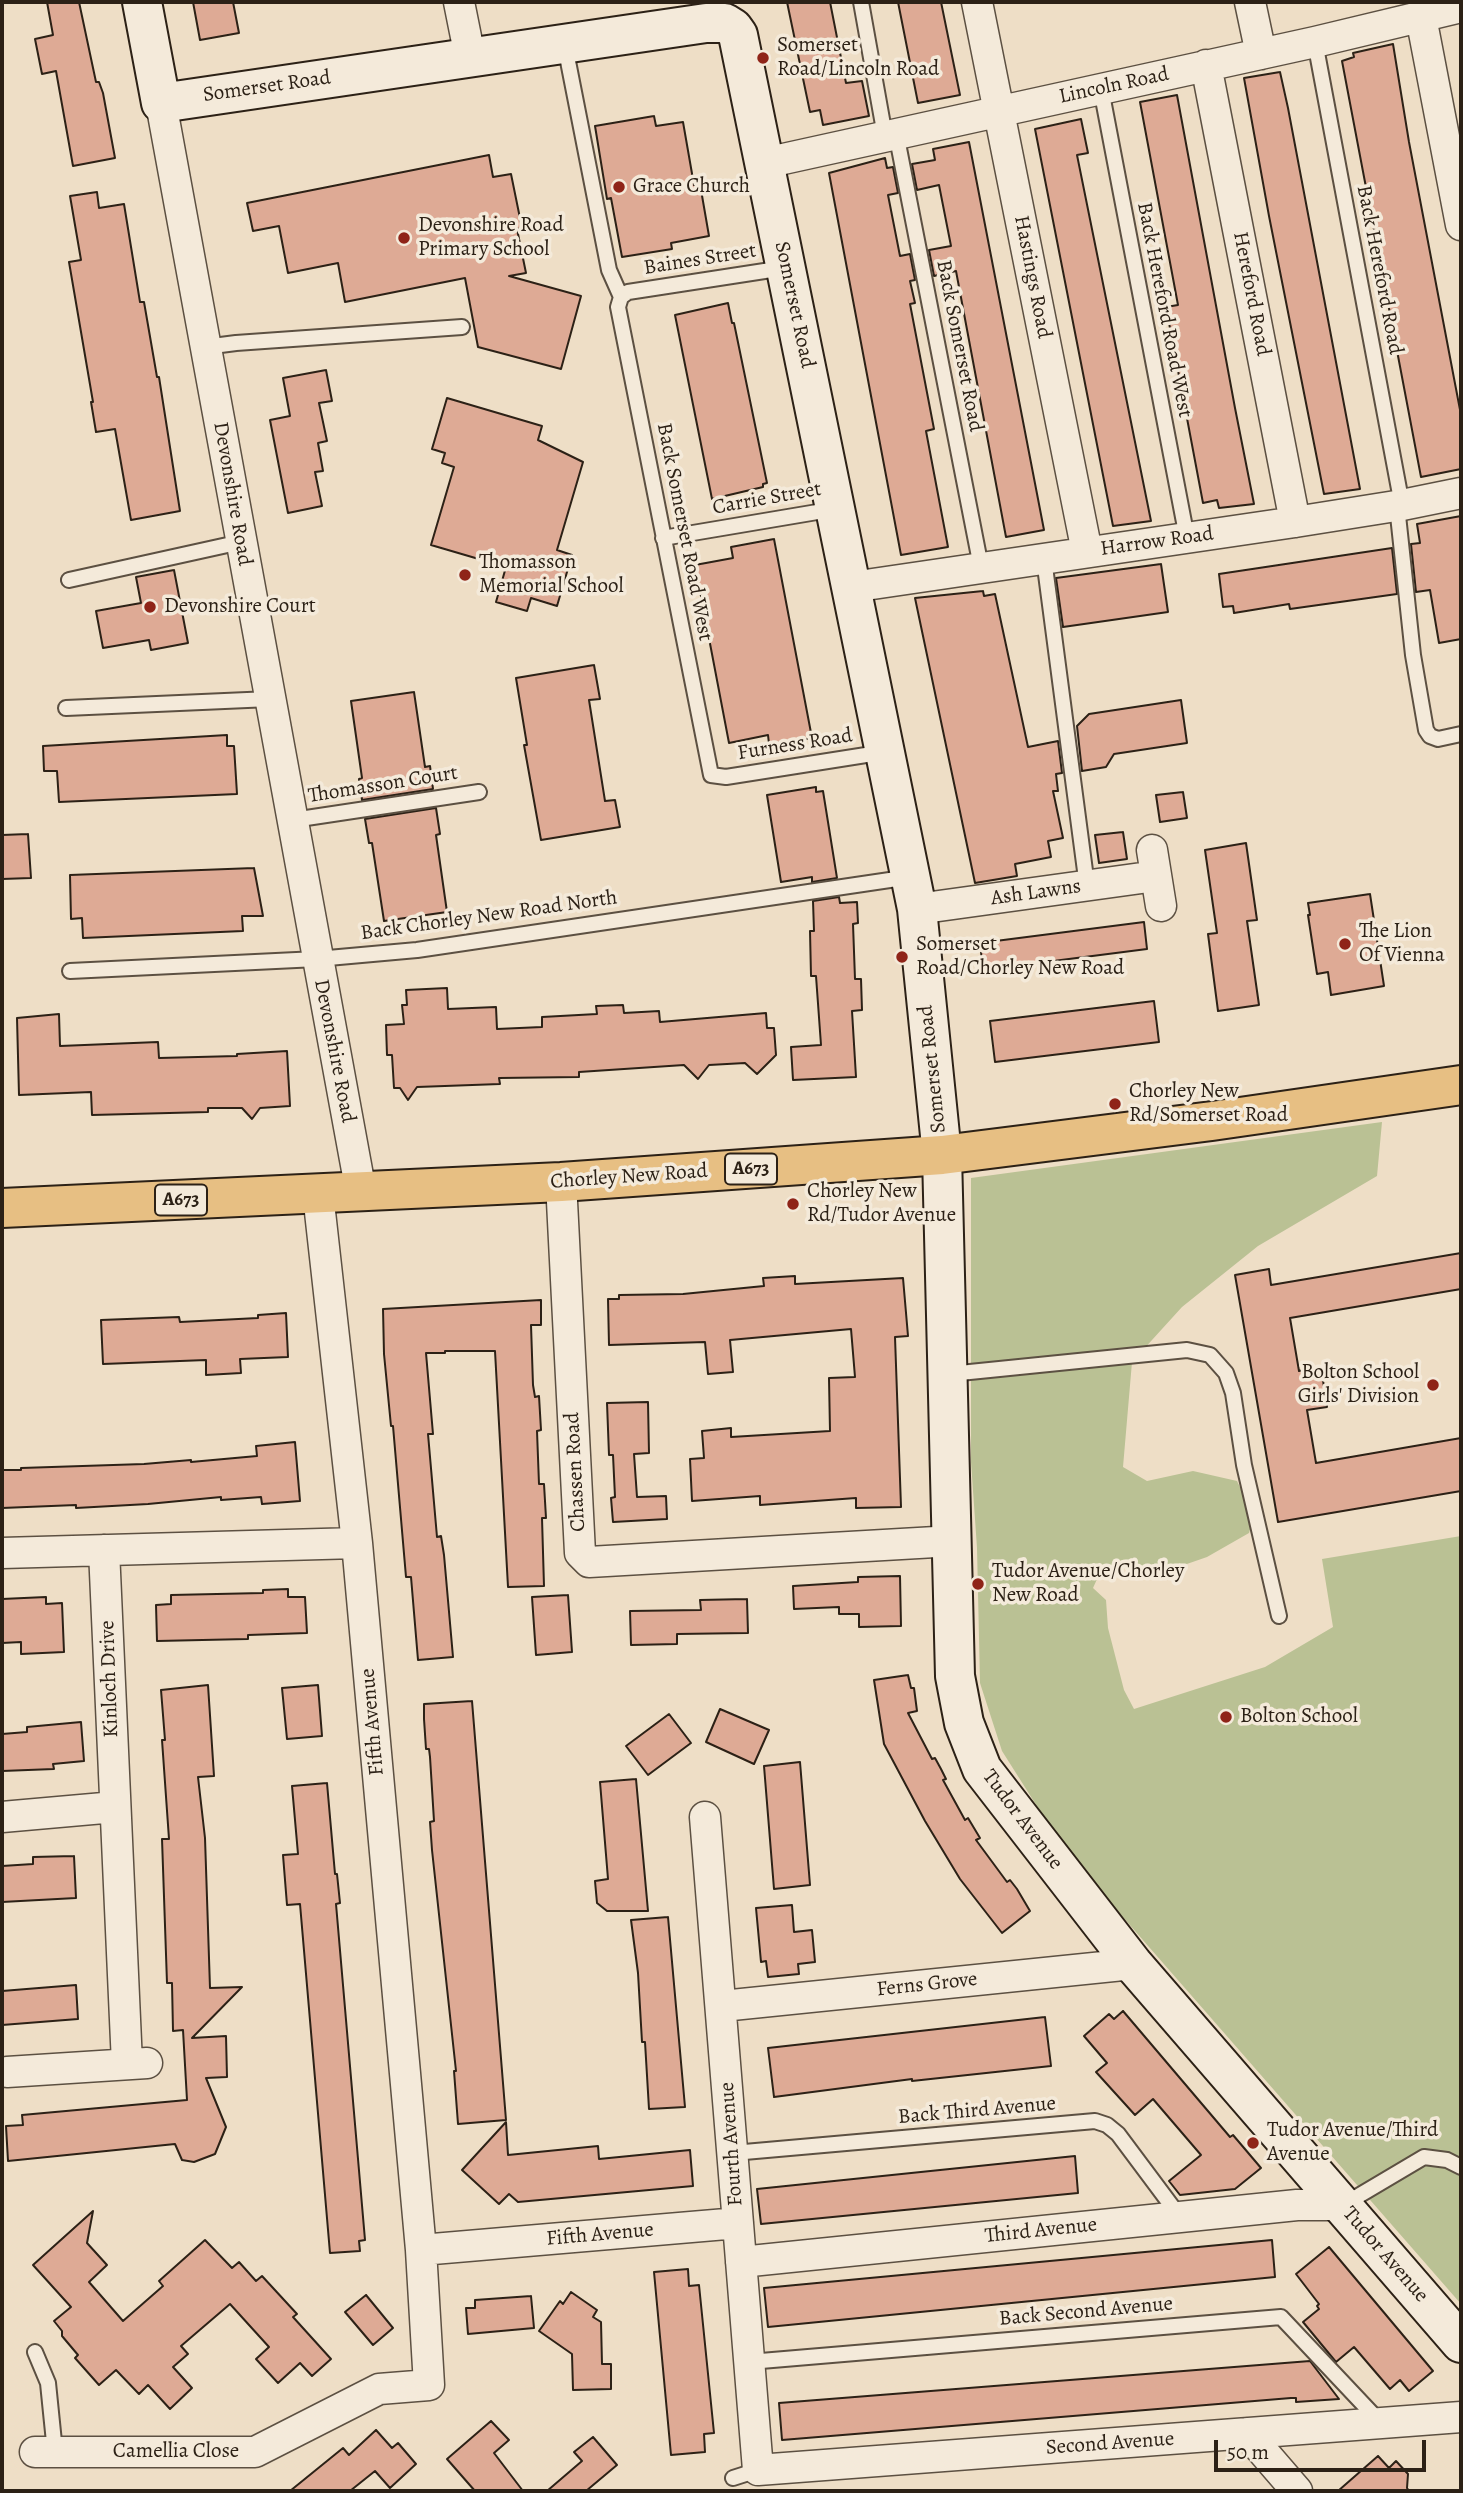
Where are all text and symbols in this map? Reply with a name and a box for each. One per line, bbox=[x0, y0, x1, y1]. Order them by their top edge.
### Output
place label: Somerset Road/Lincoln Road bbox=[777, 33, 939, 83]
marker: Somerset Road/Lincoln Road bbox=[755, 50, 771, 66]
street label: Lincoln Road bbox=[1057, 62, 1171, 110]
street label: Somerset Road bbox=[201, 66, 333, 108]
place label: Grace Church bbox=[633, 174, 750, 200]
marker: Grace Church bbox=[611, 179, 627, 195]
street label: Back Hereford Road bbox=[1350, 183, 1408, 357]
street label: Back Hereford Road West bbox=[1131, 200, 1197, 420]
place label: Devonshire Road Primary School bbox=[418, 213, 564, 263]
street label: Hastings Road bbox=[1008, 213, 1056, 341]
marker: Devonshire Road Primary School bbox=[396, 230, 412, 246]
street label: Hereford Road bbox=[1227, 230, 1275, 358]
street label: Baines Street bbox=[642, 239, 758, 281]
street label: Somerset Road bbox=[768, 239, 820, 371]
street label: Back Somerset Road bbox=[930, 258, 988, 434]
street label: Devonshire Road bbox=[207, 420, 257, 568]
street label: Back Somerset Road West bbox=[650, 421, 718, 643]
street label: Carrie Street bbox=[711, 477, 823, 521]
street label: Harrow Road bbox=[1099, 522, 1215, 562]
place label: Thomasson Memorial School bbox=[479, 550, 624, 600]
marker: Thomasson Memorial School bbox=[457, 567, 473, 583]
place label: Devonshire Court bbox=[164, 594, 316, 620]
marker: Devonshire Court bbox=[142, 599, 158, 615]
street label: Furness Road bbox=[736, 723, 854, 767]
street label: Thomasson Court bbox=[306, 761, 460, 809]
street label: Ash Lawns bbox=[989, 874, 1083, 912]
street label: Back Chorley New Road North bbox=[359, 886, 619, 946]
place label: The Lion Of Vienna bbox=[1359, 919, 1445, 969]
place label: Somerset Road/Chorley New Road bbox=[916, 932, 1124, 982]
marker: The Lion Of Vienna bbox=[1337, 936, 1353, 952]
marker: Somerset Road/Chorley New Road bbox=[894, 949, 910, 965]
street label: Devonshire Road bbox=[308, 977, 360, 1125]
street label: Somerset Road bbox=[914, 1004, 952, 1134]
place label: Chorley New Rd/Somerset Road bbox=[1129, 1079, 1288, 1129]
marker: Chorley New Rd/Somerset Road bbox=[1107, 1096, 1123, 1112]
road number: A673 bbox=[725, 1154, 777, 1184]
street label: Chorley New Road bbox=[549, 1159, 709, 1195]
place label: Chorley New Rd/Tudor Avenue bbox=[807, 1179, 956, 1229]
road number: A673 bbox=[155, 1184, 207, 1216]
marker: Chorley New Rd/Tudor Avenue bbox=[785, 1196, 801, 1212]
place label: Bolton School Girls' Division bbox=[1298, 1360, 1419, 1410]
marker: Bolton School Girls' Division bbox=[1425, 1377, 1441, 1393]
street label: Chassen Road bbox=[560, 1412, 592, 1532]
place label: Tudor Avenue/Chorley New Road bbox=[992, 1559, 1184, 1609]
marker: Tudor Avenue/Chorley New Road bbox=[970, 1576, 986, 1592]
street label: Kinloch Drive bbox=[95, 1620, 125, 1738]
street label: Fifth Avenue bbox=[356, 1667, 390, 1777]
place label: Bolton School bbox=[1240, 1704, 1358, 1730]
marker: Bolton School bbox=[1218, 1709, 1234, 1725]
street label: Tudor Avenue bbox=[976, 1765, 1068, 1875]
street label: Ferns Grove bbox=[875, 1967, 979, 2003]
street label: Fourth Avenue bbox=[715, 2081, 749, 2207]
street label: Back Third Avenue bbox=[897, 2092, 1057, 2130]
place label: Tudor Avenue/Third Avenue bbox=[1267, 2118, 1438, 2168]
marker: Tudor Avenue/Third Avenue bbox=[1245, 2135, 1261, 2151]
street label: Tudor Avenue bbox=[1337, 2202, 1433, 2308]
street label: Third Avenue bbox=[984, 2213, 1098, 2249]
street label: Fifth Avenue bbox=[545, 2218, 655, 2252]
street label: Back Second Avenue bbox=[998, 2292, 1174, 2332]
scale bar bbox=[1218, 2426, 1430, 2470]
street label: Second Avenue bbox=[1045, 2427, 1175, 2461]
text: 50 m bbox=[1227, 2438, 1269, 2466]
street label: Camellia Close bbox=[113, 2439, 239, 2465]

